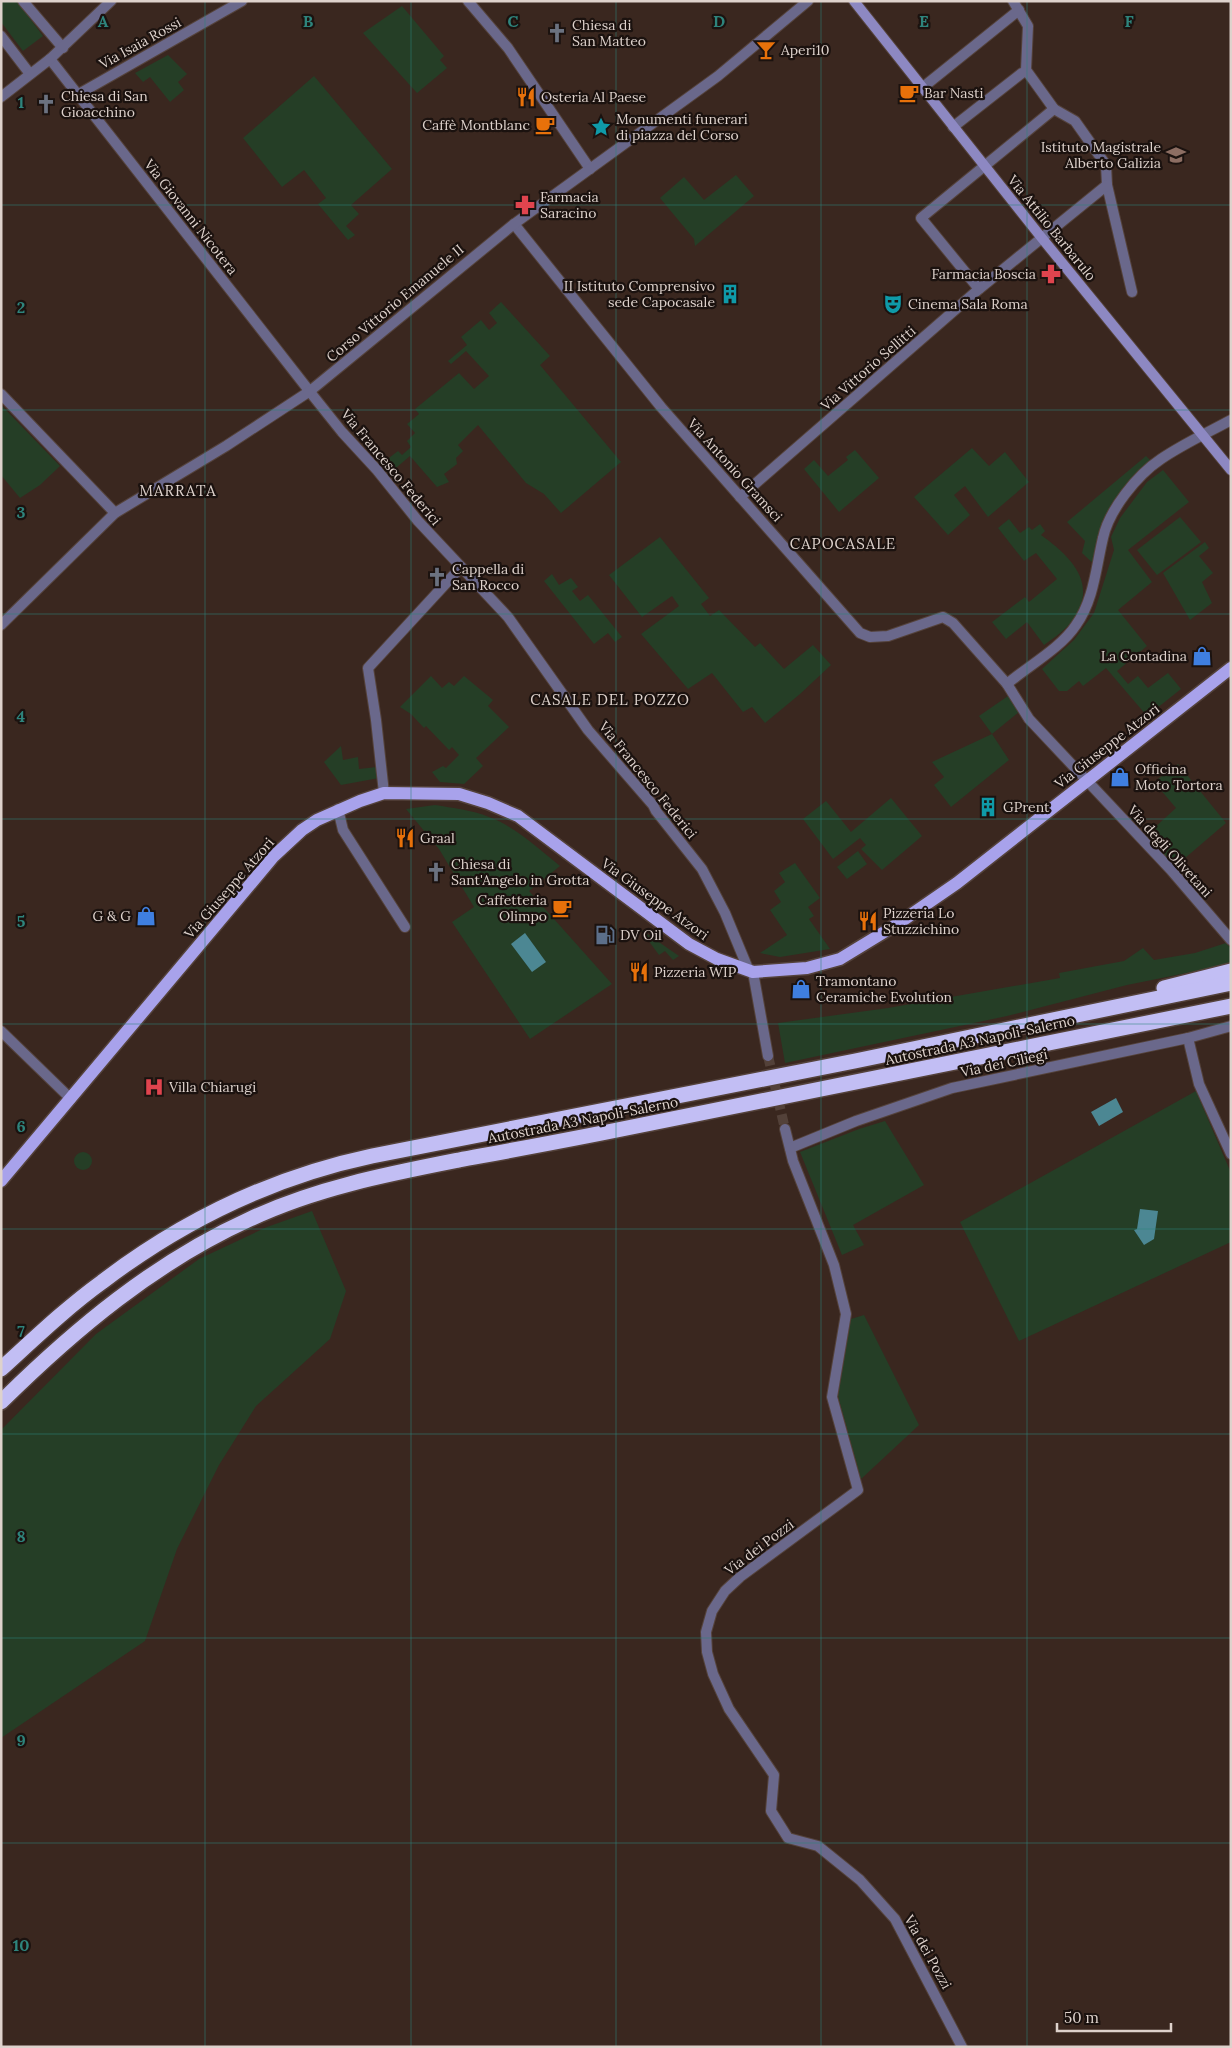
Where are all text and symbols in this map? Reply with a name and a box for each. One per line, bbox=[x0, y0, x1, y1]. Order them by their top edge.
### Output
text: A bbox=[98, 11, 109, 31]
text: B bbox=[303, 11, 314, 31]
text: C bbox=[507, 11, 519, 31]
text: D bbox=[713, 11, 725, 31]
text: E bbox=[919, 11, 929, 31]
text: F bbox=[1124, 11, 1134, 31]
street label: Via Isaia Rossi bbox=[95, 13, 184, 73]
place label: Chiesa di San Matteo bbox=[572, 16, 646, 50]
church icon: Chiesa di San Matteo bbox=[546, 22, 568, 44]
bar icon: Aperi10 bbox=[755, 39, 777, 61]
place label: Aperi10 bbox=[780, 41, 830, 59]
cafe icon: Bar Nasti bbox=[898, 82, 920, 104]
place label: Bar Nasti bbox=[924, 84, 983, 102]
restaurant icon: Osteria Al Paese bbox=[515, 86, 537, 108]
place label: Chiesa di San Gioacchino bbox=[61, 87, 148, 121]
place label: Osteria Al Paese bbox=[541, 88, 646, 106]
text: 1 bbox=[18, 92, 24, 112]
church icon: Chiesa di San Gioacchino bbox=[35, 93, 57, 115]
place label: Monumenti funerari di piazza del Corso bbox=[616, 110, 748, 144]
cafe icon: Caffè Montblanc bbox=[534, 114, 556, 136]
place label: Caffè Montblanc bbox=[422, 116, 530, 134]
place icon: Monumenti funerari di piazza del Corso bbox=[590, 116, 612, 138]
place label: Istituto Magistrale Alberto Galizia bbox=[1041, 138, 1161, 172]
school or university icon: Istituto Magistrale Alberto Galizia bbox=[1165, 144, 1187, 166]
street label: Via Giovanni Nicotera bbox=[140, 155, 242, 278]
street label: Via Attilio Barbarulo bbox=[1003, 171, 1100, 284]
place label: Farmacia Saracino bbox=[540, 188, 599, 222]
pharmacy icon: Farmacia Saracino bbox=[514, 194, 536, 216]
street label: Corso Vittorio Emanuele II bbox=[323, 240, 467, 366]
pharmacy icon: Farmacia Boscia bbox=[1040, 263, 1062, 285]
place label: Farmacia Boscia bbox=[932, 265, 1036, 283]
place label: II Istituto Comprensivo sede Capocasale bbox=[564, 277, 715, 311]
building icon: II Istituto Comprensivo sede Capocasale bbox=[719, 283, 741, 305]
theatre icon: Cinema Sala Roma bbox=[882, 293, 904, 315]
place label: Cinema Sala Roma bbox=[908, 295, 1028, 313]
text: 2 bbox=[17, 297, 25, 317]
street label: Via Vittorio Sellitti bbox=[816, 322, 919, 415]
street label: Via Francesco Federici bbox=[337, 405, 445, 529]
street label: Via Antonio Gramsci bbox=[683, 414, 786, 526]
district label: MARRATA bbox=[139, 481, 217, 500]
text: 3 bbox=[17, 502, 26, 522]
district label: CAPOCASALE bbox=[790, 534, 896, 553]
place label: Cappella di San Rocco bbox=[452, 560, 524, 594]
church icon: Cappella di San Rocco bbox=[426, 566, 448, 588]
shop icon: La Contadina bbox=[1191, 645, 1213, 667]
place label: La Contadina bbox=[1101, 647, 1187, 665]
district label: CASALE DEL POZZO bbox=[530, 690, 690, 709]
street label: Via Giuseppe Atzori bbox=[1050, 699, 1163, 793]
text: 4 bbox=[17, 706, 26, 726]
street label: Via Francesco Federici bbox=[594, 717, 701, 842]
place label: Officina Moto Tortora bbox=[1135, 760, 1223, 794]
shop icon: Officina Moto Tortora bbox=[1109, 766, 1131, 788]
building icon: GPrent bbox=[977, 796, 999, 818]
place label: GPrent bbox=[1003, 798, 1050, 816]
street label: Via degli Olivetani bbox=[1123, 801, 1216, 901]
restaurant icon: Graal bbox=[394, 827, 416, 849]
place label: Graal bbox=[420, 829, 455, 847]
street label: Via Giuseppe Atzori bbox=[180, 834, 278, 943]
street label: Via Giuseppe Atzori bbox=[597, 853, 712, 944]
place label: Chiesa di Sant'Angelo in Grotta bbox=[451, 855, 590, 889]
church icon: Chiesa di Sant'Angelo in Grotta bbox=[425, 861, 447, 883]
place label: Caffetteria Olimpo bbox=[477, 891, 547, 925]
cafe icon: Caffetteria Olimpo bbox=[551, 897, 573, 919]
place label: Pizzeria Lo Stuzzichino bbox=[883, 904, 959, 938]
shop icon: G & G bbox=[135, 905, 157, 927]
place label: G & G bbox=[93, 907, 131, 925]
restaurant icon: Pizzeria Lo Stuzzichino bbox=[857, 910, 879, 932]
text: 5 bbox=[17, 911, 26, 931]
fuel station icon: DV Oil bbox=[594, 924, 616, 946]
place label: DV Oil bbox=[620, 926, 662, 944]
restaurant icon: Pizzeria WIP bbox=[628, 961, 650, 983]
place label: Pizzeria WIP bbox=[654, 963, 737, 981]
place label: Tramontano Ceramiche Evolution bbox=[816, 972, 953, 1006]
shop icon: Tramontano Ceramiche Evolution bbox=[790, 978, 812, 1000]
street label: Autostrada A3 Napoli-Salerno bbox=[883, 1011, 1076, 1069]
street label: Via dei Ciliegi bbox=[958, 1045, 1049, 1081]
hospital icon: Villa Chiarugi bbox=[143, 1076, 165, 1098]
place label: Villa Chiarugi bbox=[168, 1078, 256, 1096]
street label: Autostrada A3 Napoli-Salerno bbox=[485, 1093, 680, 1147]
text: 6 bbox=[16, 1116, 26, 1136]
text: 7 bbox=[17, 1321, 25, 1341]
street label: Via dei Pozzi bbox=[720, 1515, 797, 1579]
text: 8 bbox=[16, 1526, 26, 1546]
text: 9 bbox=[16, 1730, 26, 1750]
street label: Via dei Pozzi bbox=[900, 1911, 956, 1992]
text: 10 bbox=[13, 1935, 29, 1955]
scale bar bbox=[1057, 2000, 1171, 2032]
text: 50 m bbox=[1064, 2008, 1099, 2027]

